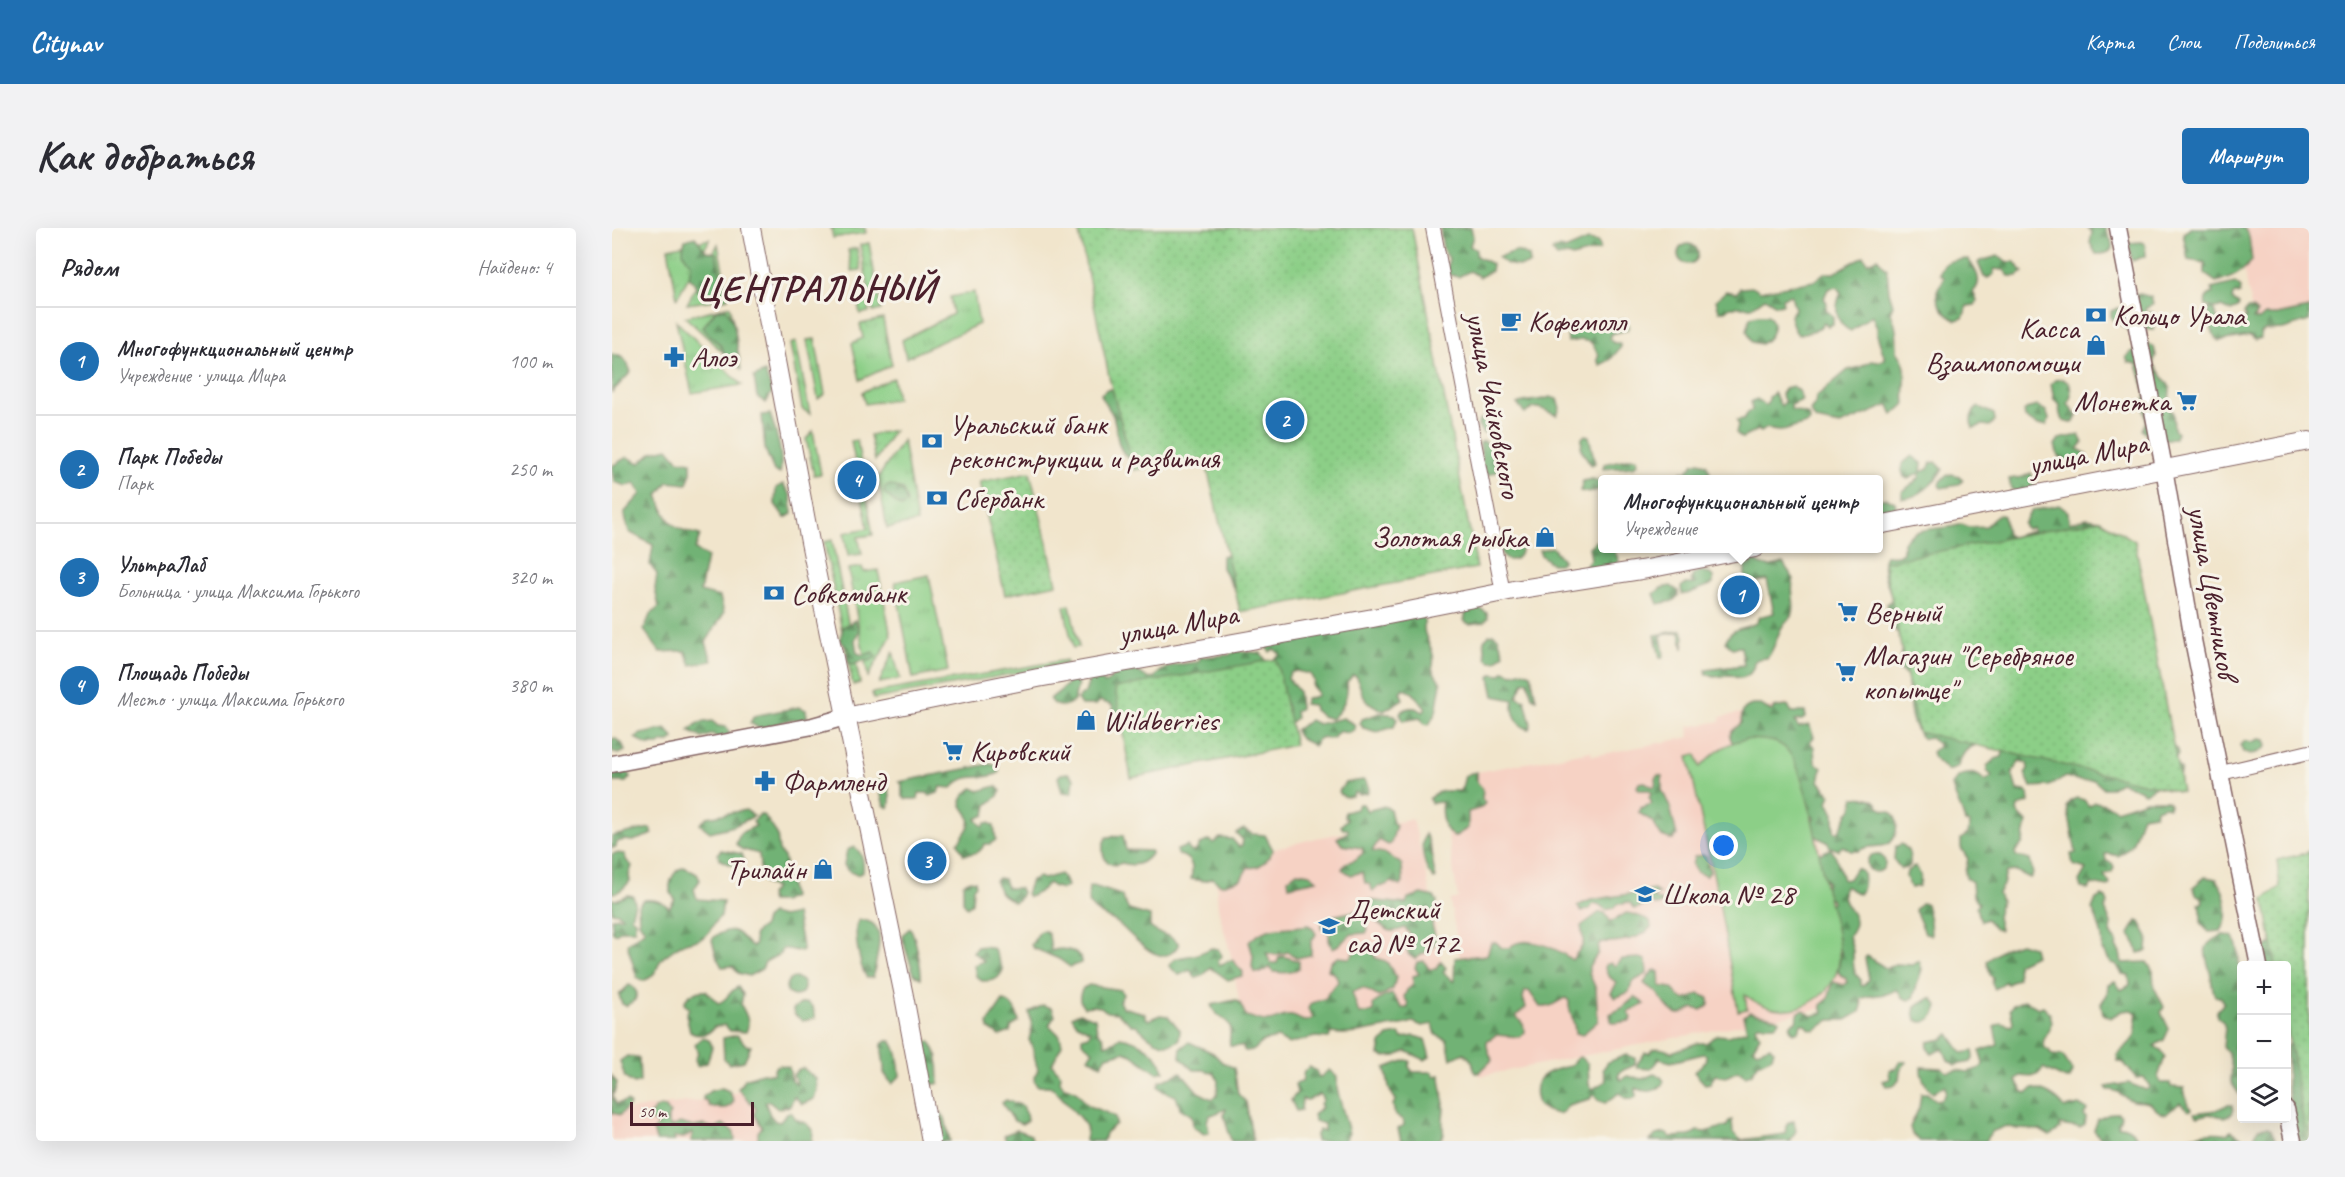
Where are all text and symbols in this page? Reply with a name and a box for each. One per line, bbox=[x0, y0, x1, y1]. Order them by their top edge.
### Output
text: Citynav bbox=[30, 25, 101, 60]
text: Карта bbox=[2086, 29, 2134, 55]
text: Слои bbox=[2167, 29, 2201, 55]
text: Поделиться bbox=[2234, 29, 2315, 55]
button: Маршрут bbox=[2182, 128, 2309, 184]
text: Как добраться bbox=[36, 130, 253, 183]
text: Рядом bbox=[60, 251, 118, 284]
text: Найдено: 4 bbox=[477, 255, 552, 280]
district label: ЦЕНТРАЛЬНЫЙ bbox=[696, 265, 941, 311]
place label: Кольцо Урала bbox=[2113, 296, 2247, 334]
place label: Кофемолл bbox=[1528, 302, 1628, 340]
bank icon: Кольцо Урала bbox=[2084, 303, 2108, 327]
street label: улица Чайковского bbox=[1457, 307, 1531, 502]
cafe icon: Кофемолл bbox=[1499, 309, 1523, 333]
place label: Касса Взаимопомощи bbox=[1925, 309, 2081, 381]
shop icon: Касса Взаимопомощи bbox=[2084, 333, 2108, 357]
text: Многофункциональный центр bbox=[117, 335, 352, 363]
place label: Алоэ bbox=[691, 338, 738, 376]
pharmacy icon: Алоэ bbox=[662, 345, 686, 369]
text: 1 bbox=[75, 349, 84, 374]
text: 100 m bbox=[509, 349, 552, 374]
text: Учреждение · улица Мира bbox=[117, 363, 285, 388]
place label: Монетка bbox=[2074, 382, 2173, 420]
supermarket icon: Монетка bbox=[2175, 389, 2199, 413]
pin: 2 bbox=[1266, 398, 1304, 442]
place label: Уральский банк реконструкции и развития bbox=[949, 405, 1221, 477]
street label: улица Мира bbox=[2023, 423, 2153, 485]
bank icon: Уральский банк реконструкции и развития bbox=[920, 429, 944, 453]
text: Парк Победы bbox=[117, 443, 221, 471]
text: 2 bbox=[75, 457, 84, 482]
text: 250 m bbox=[509, 457, 552, 482]
pin: 4 bbox=[838, 458, 876, 502]
text: Парк bbox=[117, 471, 153, 496]
popup bbox=[1598, 475, 1883, 553]
place label: Сбербанк bbox=[954, 479, 1045, 517]
bank icon: Сбербанк bbox=[925, 486, 949, 510]
text: Многофункциональный центр bbox=[1623, 488, 1858, 516]
street label: улица Цветников bbox=[2179, 501, 2248, 688]
text: Учреждение bbox=[1623, 516, 1697, 541]
place label: Золотая рыбка bbox=[1371, 518, 1530, 556]
shop icon: Золотая рыбка bbox=[1533, 525, 1557, 549]
text: УльтраЛаб bbox=[117, 551, 205, 579]
text: 3 bbox=[75, 565, 84, 590]
text: 320 m bbox=[509, 565, 552, 590]
pin: 1 bbox=[1720, 572, 1760, 617]
place label: Совкомбанк bbox=[791, 574, 908, 612]
text: Больница · улица Максима Горького bbox=[117, 579, 359, 604]
bank icon: Совкомбанк bbox=[762, 581, 786, 605]
place label: Верный bbox=[1865, 593, 1943, 631]
street label: улица Мира bbox=[1113, 594, 1243, 654]
supermarket icon: Верный bbox=[1836, 600, 1860, 624]
place label: Магазин "Серебряное копытце" bbox=[1863, 636, 2075, 708]
text: Площадь Победы bbox=[117, 659, 248, 687]
supermarket icon: Магазин "Серебряное копытце" bbox=[1834, 660, 1858, 684]
text: 4 bbox=[75, 673, 84, 698]
text: 380 m bbox=[509, 673, 552, 698]
text: Место · улица Максима Горького bbox=[117, 687, 343, 712]
place label: Wildberries bbox=[1103, 701, 1221, 739]
shop icon: Wildberries bbox=[1074, 708, 1098, 732]
place label: Кировский bbox=[970, 732, 1072, 770]
supermarket icon: Кировский bbox=[941, 739, 965, 763]
place label: Фармленд bbox=[782, 762, 887, 800]
pharmacy icon: Фармленд bbox=[753, 769, 777, 793]
your location bbox=[1709, 831, 1738, 860]
pin: 3 bbox=[908, 838, 946, 884]
place label: Трилайн bbox=[726, 850, 808, 888]
shop icon: Трилайн bbox=[811, 857, 835, 881]
place label: Школа № 28 bbox=[1662, 875, 1797, 913]
school or university icon: Школа № 28 bbox=[1633, 882, 1657, 906]
place label: Детский сад № 172 bbox=[1346, 890, 1462, 962]
school or university icon: Детский сад № 172 bbox=[1317, 914, 1341, 938]
map controls bbox=[2237, 961, 2291, 1123]
button: + bbox=[2237, 961, 2291, 1015]
button: − bbox=[2237, 1015, 2291, 1069]
button: layers bbox=[2237, 1069, 2291, 1123]
scale bar bbox=[630, 1099, 754, 1126]
text: 50 m bbox=[639, 1102, 666, 1122]

